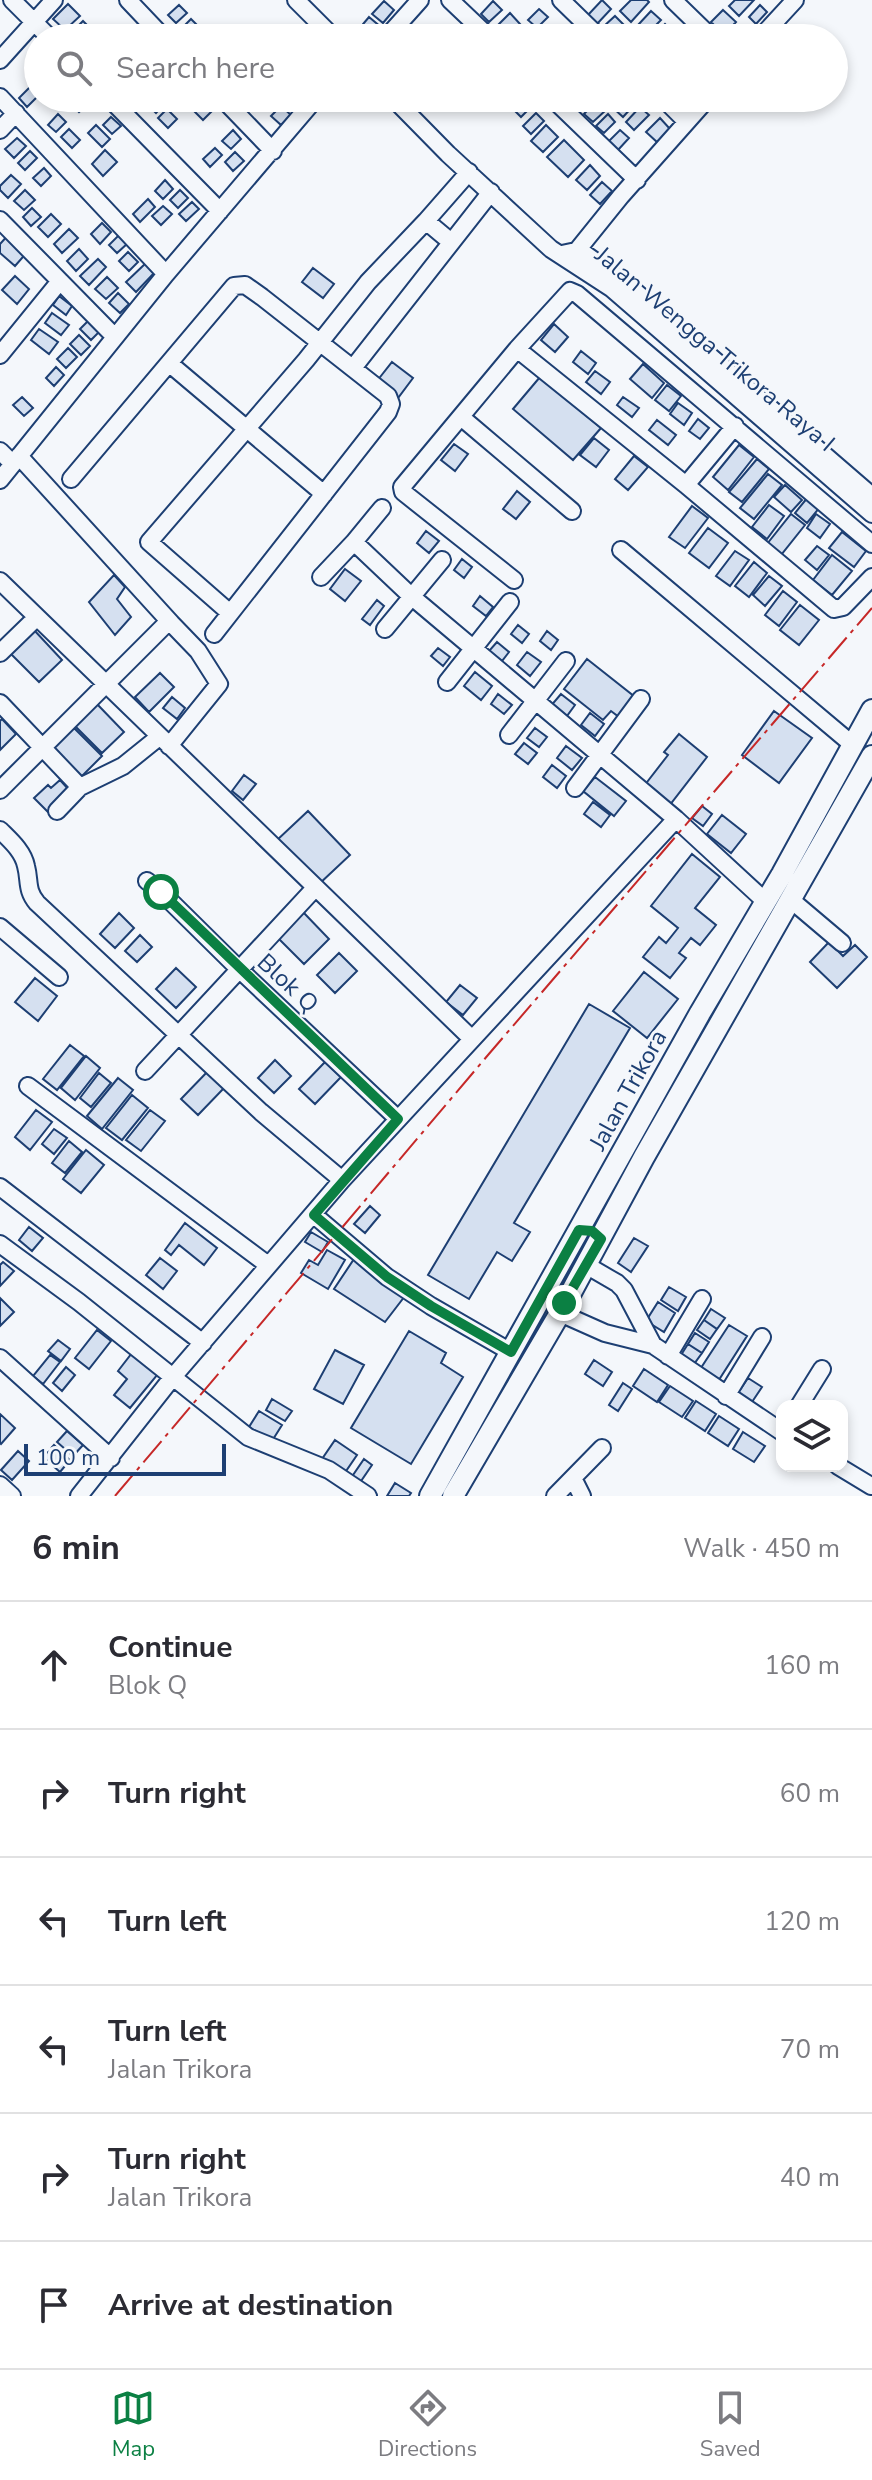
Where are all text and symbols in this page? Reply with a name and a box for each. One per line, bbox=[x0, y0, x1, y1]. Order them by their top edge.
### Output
search box bbox=[24, 24, 848, 112]
icon: search bbox=[52, 46, 96, 90]
text: Search here bbox=[116, 48, 275, 89]
street label: Jalan Wengga Trikora Raya I bbox=[588, 239, 842, 459]
route start bbox=[143, 874, 179, 910]
street label: Blok Q bbox=[250, 946, 326, 1020]
street label: Jalan Trikora bbox=[581, 1024, 674, 1157]
route end bbox=[546, 1285, 582, 1321]
map controls bbox=[776, 1400, 848, 1472]
button: layers bbox=[776, 1400, 848, 1472]
scale bar bbox=[24, 1440, 226, 1476]
text: 100 m bbox=[36, 1443, 100, 1473]
text: 6 min bbox=[32, 1525, 120, 1571]
text: Walk · 450 m bbox=[683, 1531, 840, 1566]
text: Continue bbox=[108, 1627, 233, 1668]
icon: ahead bbox=[32, 1643, 76, 1687]
text: 160 m bbox=[764, 1648, 840, 1683]
text: Blok Q bbox=[108, 1668, 187, 1703]
icon: right bbox=[32, 1771, 76, 1815]
text: Turn right bbox=[108, 1773, 246, 1814]
text: 60 m bbox=[780, 1776, 840, 1811]
icon: left bbox=[32, 1899, 76, 1943]
text: Turn left bbox=[108, 1901, 226, 1942]
text: 120 m bbox=[764, 1904, 840, 1939]
text: Turn left bbox=[108, 2011, 226, 2052]
icon: left bbox=[32, 2027, 76, 2071]
text: 70 m bbox=[780, 2032, 840, 2067]
text: Jalan Trikora bbox=[108, 2052, 252, 2087]
text: Turn right bbox=[108, 2139, 246, 2180]
icon: right bbox=[32, 2155, 76, 2199]
text: 40 m bbox=[780, 2160, 840, 2195]
text: Jalan Trikora bbox=[108, 2180, 252, 2215]
icon: arrive bbox=[32, 2283, 76, 2327]
text: Arrive at destination bbox=[108, 2285, 393, 2326]
tab: Map bbox=[111, 2386, 155, 2464]
tab: Directions bbox=[378, 2386, 477, 2464]
tab: Saved bbox=[700, 2386, 761, 2464]

